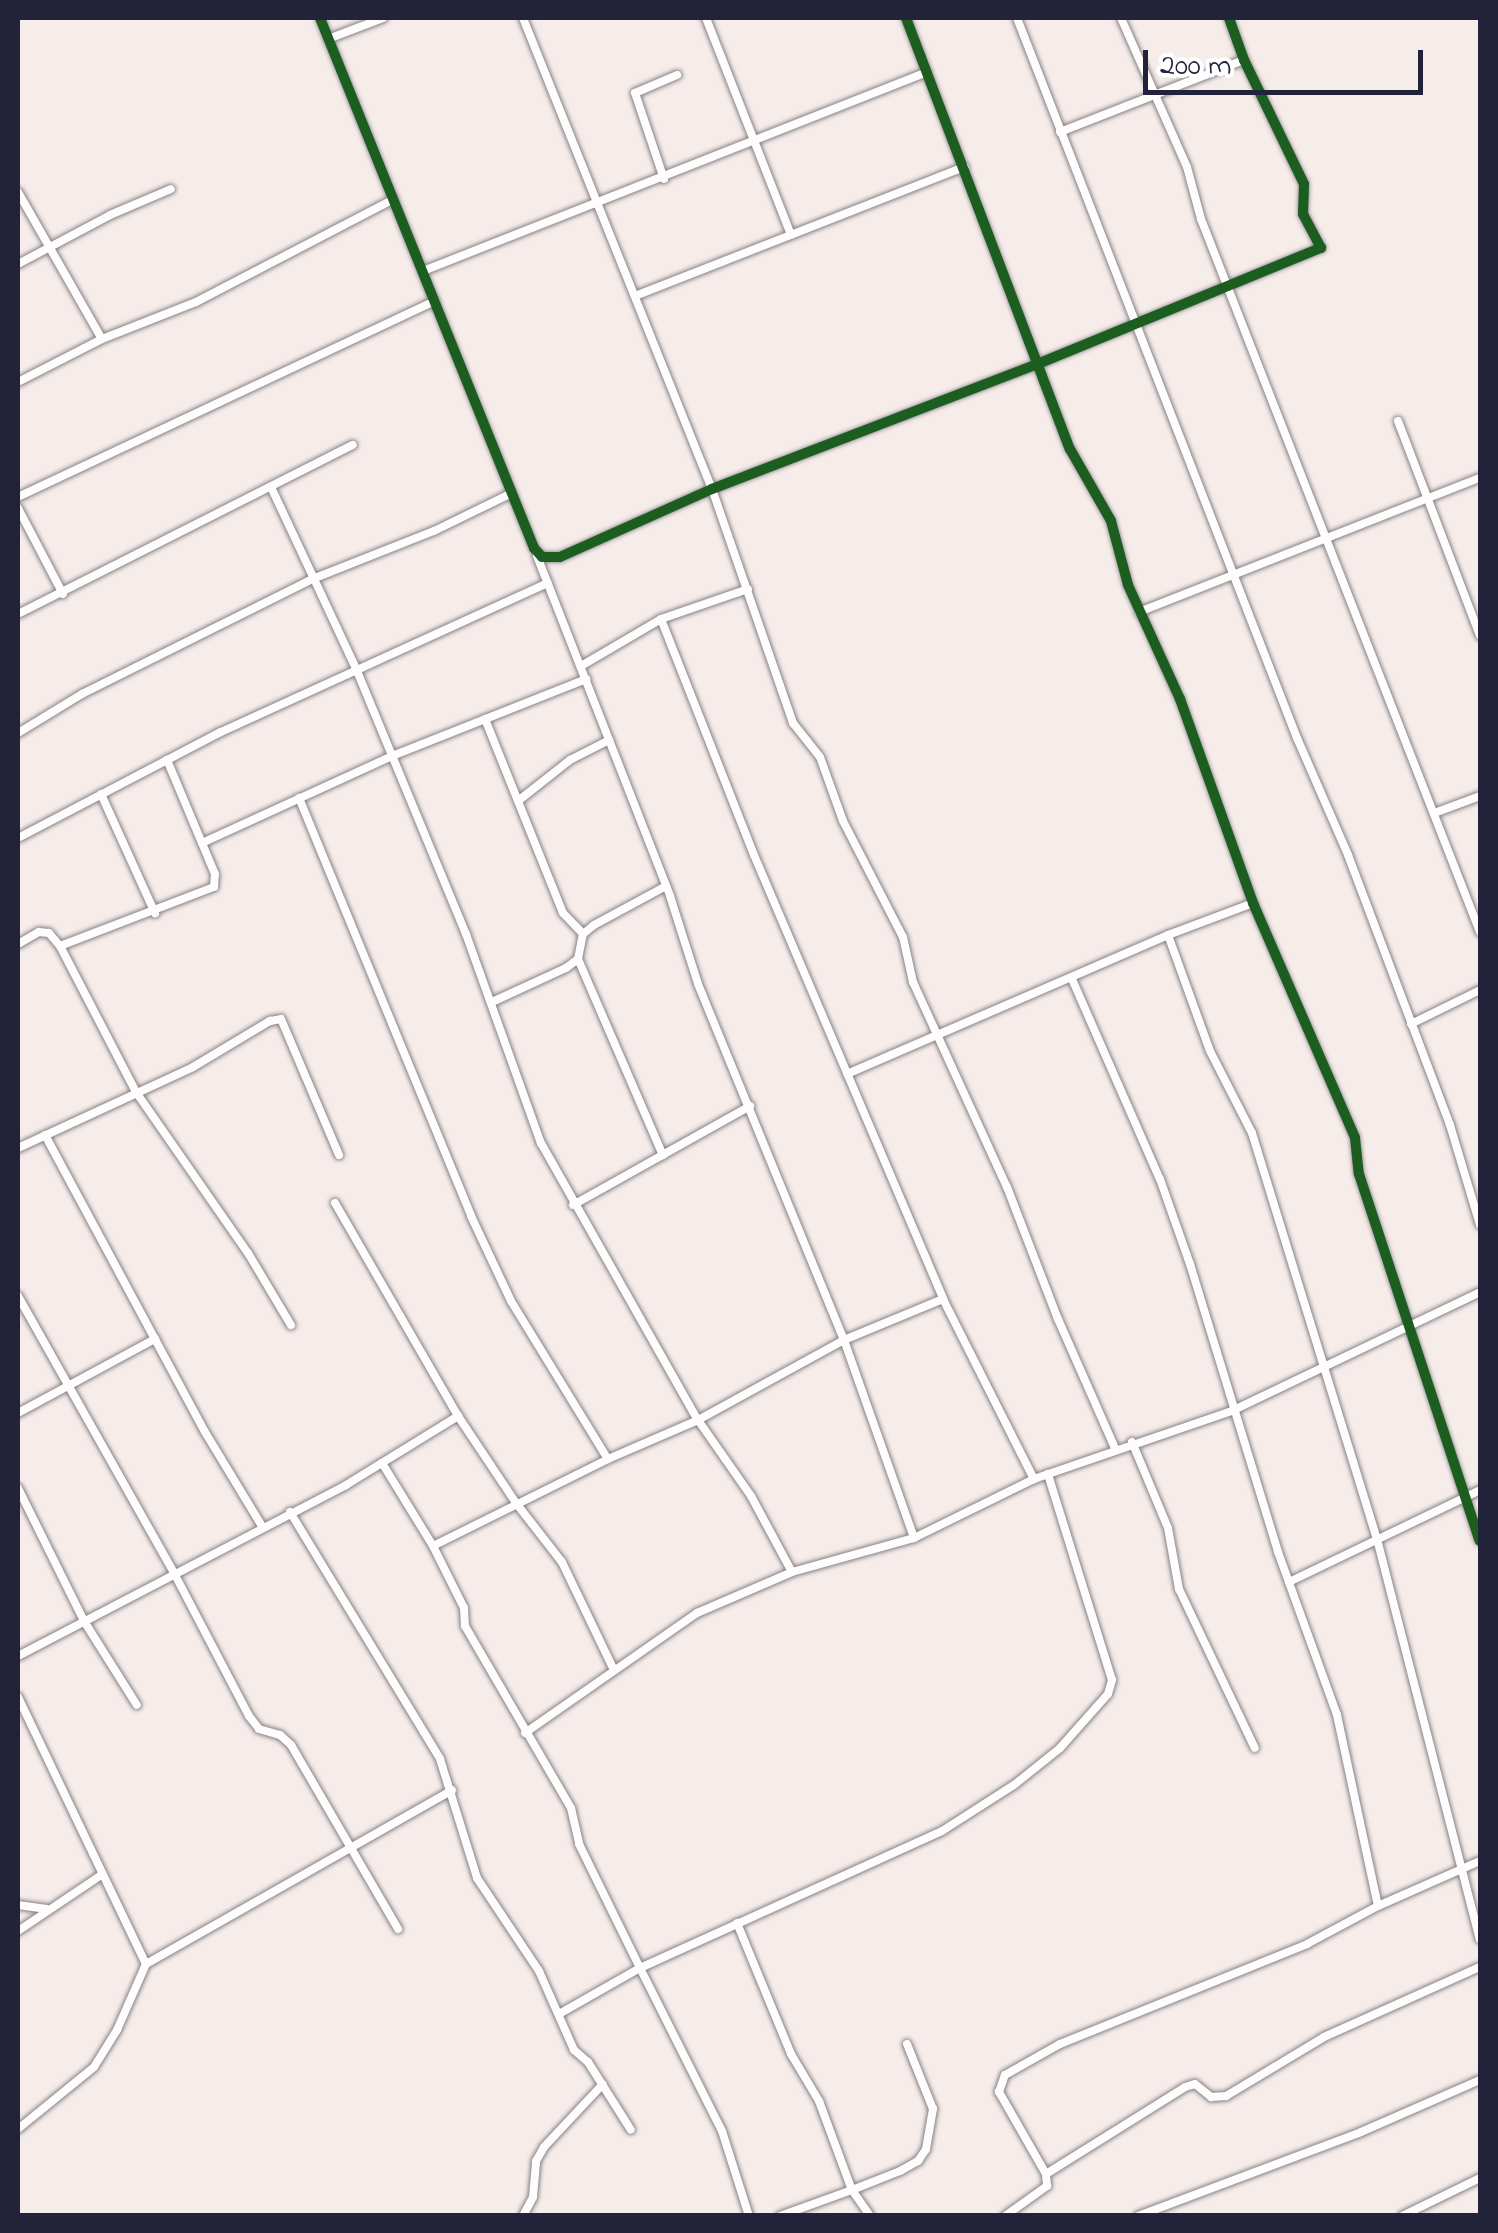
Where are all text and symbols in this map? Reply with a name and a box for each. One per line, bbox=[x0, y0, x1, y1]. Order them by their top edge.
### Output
scale bar bbox=[1148, 30, 1428, 92]
text: 200 m bbox=[1160, 45, 1232, 89]

